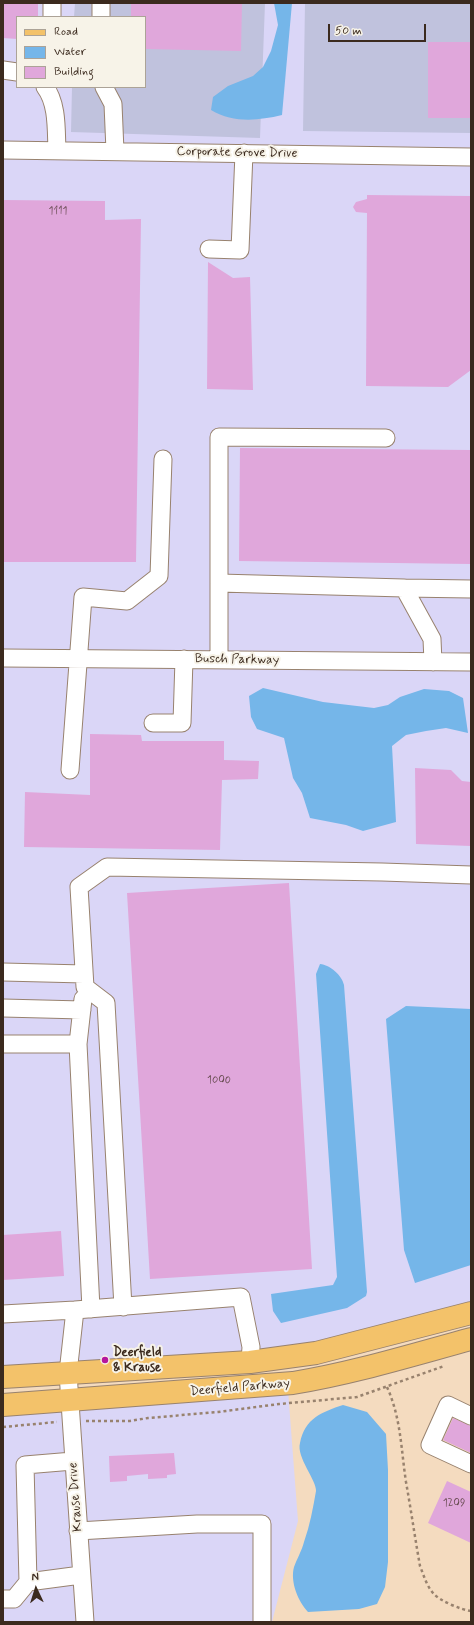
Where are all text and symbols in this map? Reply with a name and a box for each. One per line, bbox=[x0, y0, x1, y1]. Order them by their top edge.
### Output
legend bbox=[16, 16, 146, 88]
scale bar bbox=[330, 16, 428, 42]
text: 50 m bbox=[335, 23, 362, 39]
text: Road bbox=[54, 24, 78, 40]
text: Water bbox=[54, 44, 86, 60]
text: Building bbox=[54, 64, 94, 80]
street label: Corporate Grove Drive bbox=[176, 144, 298, 162]
house number: 1111 bbox=[49, 205, 67, 219]
street label: Busch Parkway bbox=[195, 651, 279, 669]
house number: 1000 bbox=[207, 1074, 231, 1088]
place label: Deerfield & Krause bbox=[113, 1345, 162, 1376]
marker: Deerfield & Krause bbox=[100, 1355, 110, 1365]
street label: Deerfield Parkway bbox=[190, 1376, 290, 1400]
street label: Krause Drive bbox=[66, 1462, 86, 1532]
house number: 1209 bbox=[443, 1497, 465, 1511]
north arrow bbox=[16, 1569, 56, 1609]
text: N bbox=[31, 1570, 39, 1584]

